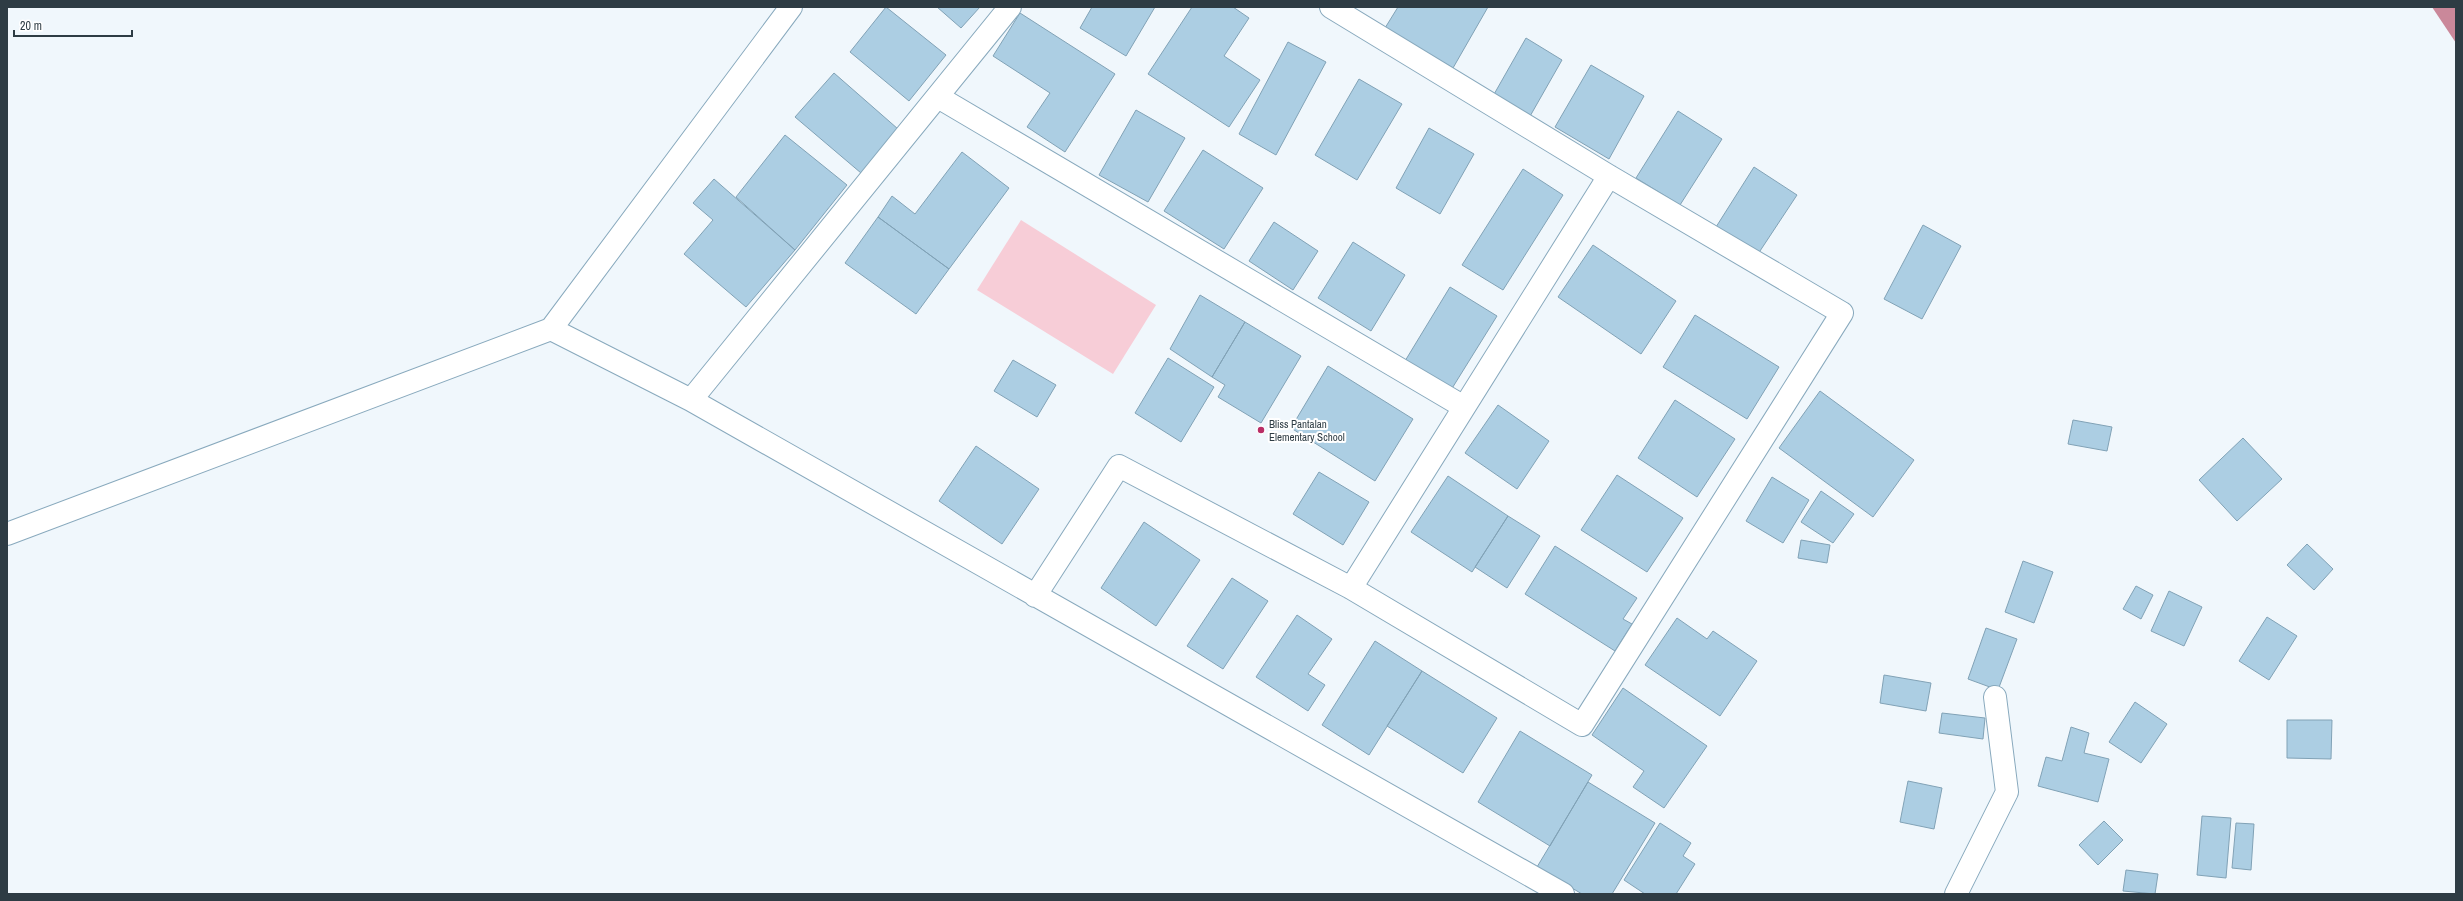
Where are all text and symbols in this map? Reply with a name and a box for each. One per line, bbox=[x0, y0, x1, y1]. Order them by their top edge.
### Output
scale bar bbox=[14, 12, 132, 38]
text: 20 m bbox=[20, 18, 42, 34]
place label: Bliss Pantalan Elementary School bbox=[1269, 417, 1345, 444]
marker: Bliss Pantalan Elementary School bbox=[1256, 425, 1266, 435]

